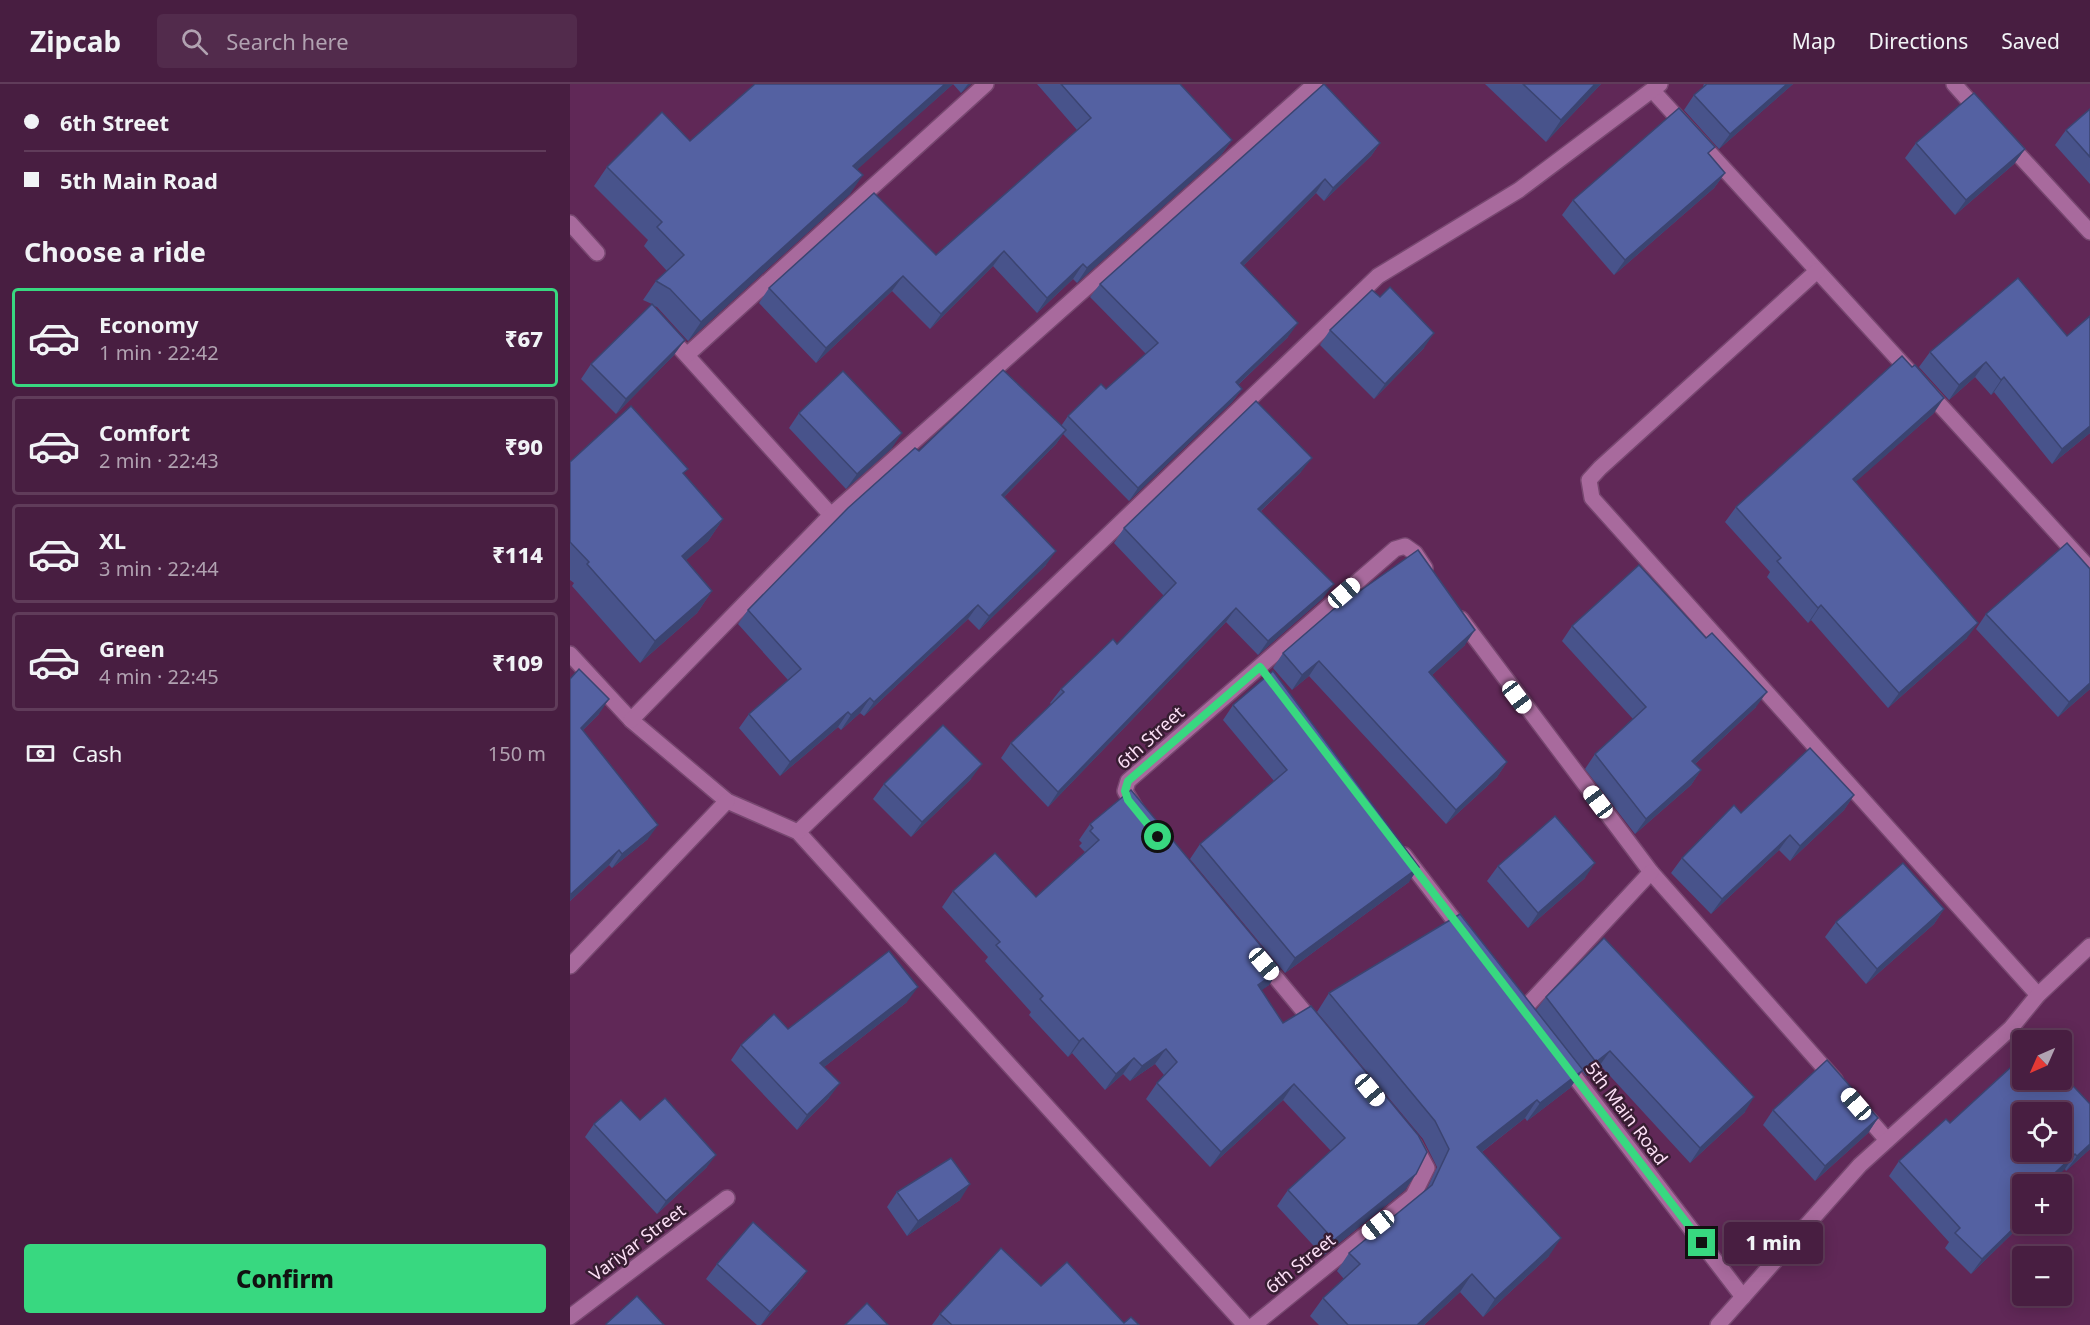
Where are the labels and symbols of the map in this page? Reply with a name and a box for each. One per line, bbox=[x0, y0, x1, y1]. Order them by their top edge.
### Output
car bbox=[1325, 574, 1363, 612]
car bbox=[1499, 677, 1535, 717]
street label: 6th Street bbox=[1111, 700, 1189, 774]
car bbox=[1580, 782, 1616, 822]
route start bbox=[1144, 823, 1171, 850]
car bbox=[1246, 944, 1282, 984]
north arrow bbox=[2012, 1030, 2072, 1090]
street label: 5th Main Road bbox=[1580, 1057, 1674, 1169]
car bbox=[1352, 1070, 1388, 1110]
car bbox=[1837, 1085, 1875, 1123]
street label: Variyar Street bbox=[584, 1198, 690, 1286]
car bbox=[1358, 1207, 1398, 1243]
callout: 1 min bbox=[1723, 1222, 1822, 1264]
street label: 6th Street bbox=[1260, 1227, 1340, 1298]
route end bbox=[1688, 1229, 1715, 1256]

